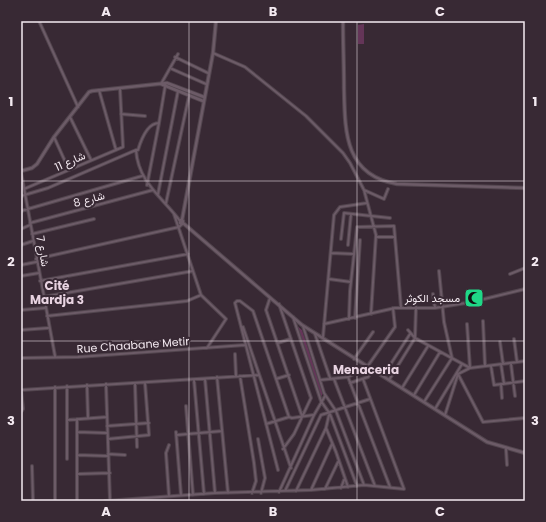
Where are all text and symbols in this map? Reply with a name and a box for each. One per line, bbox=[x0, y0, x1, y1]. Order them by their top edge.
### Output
text: A bbox=[101, 2, 111, 21]
text: B bbox=[269, 2, 278, 21]
text: C bbox=[435, 2, 445, 21]
text: 1 bbox=[9, 92, 13, 111]
text: 1 bbox=[533, 92, 537, 111]
street label: شارع 11 bbox=[52, 147, 88, 175]
street label: شارع 8 bbox=[71, 187, 107, 211]
street label: شارع 7 bbox=[32, 234, 54, 268]
text: 2 bbox=[7, 252, 15, 271]
text: 2 bbox=[531, 252, 539, 271]
district label: Cité Mardja 3 bbox=[30, 277, 84, 308]
mosque icon: مسجد الكوثر bbox=[463, 287, 485, 309]
place label: مسجد الكوثر bbox=[404, 290, 460, 306]
street label: Rue Chaabane Metir bbox=[76, 333, 190, 357]
district label: Menaceria bbox=[333, 361, 399, 378]
text: 3 bbox=[7, 411, 15, 430]
text: 3 bbox=[531, 411, 539, 430]
text: A bbox=[101, 502, 111, 521]
text: B bbox=[269, 502, 278, 521]
text: C bbox=[435, 502, 445, 521]

